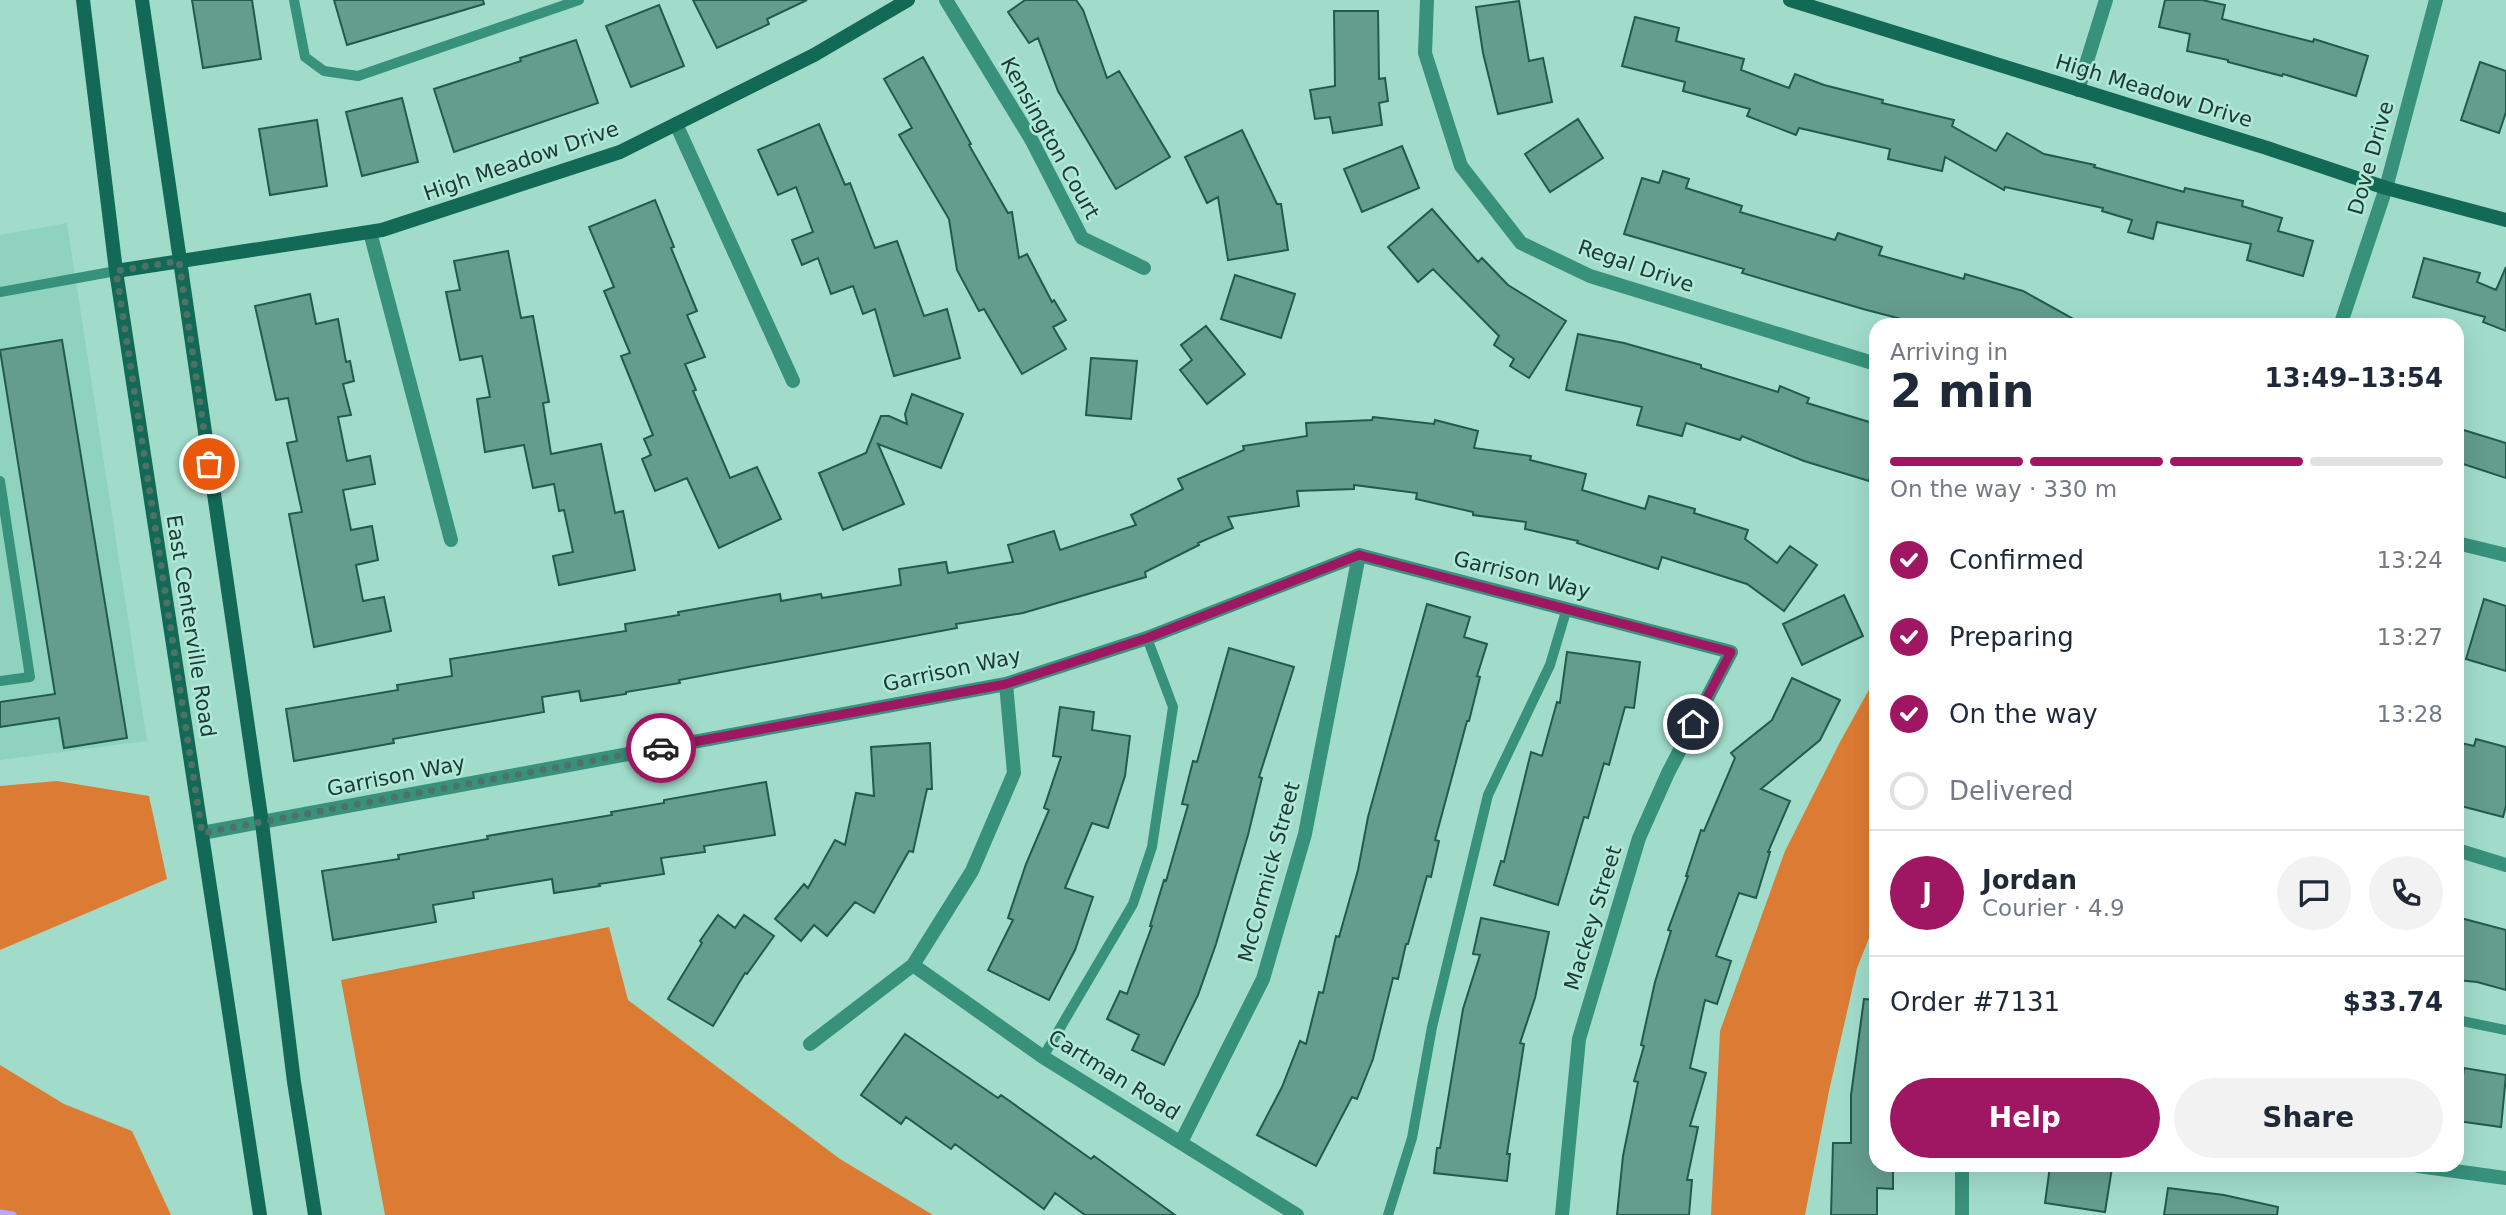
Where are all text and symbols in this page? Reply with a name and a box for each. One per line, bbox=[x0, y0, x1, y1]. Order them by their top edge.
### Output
street label: High Meadow Drive bbox=[2053, 50, 2255, 132]
street label: Kensington Court bbox=[996, 53, 1104, 223]
street label: Dove Drive bbox=[2343, 98, 2399, 218]
street label: High Meadow Drive bbox=[420, 116, 622, 206]
street label: Regal Drive bbox=[1575, 235, 1697, 297]
text: Arriving in bbox=[1890, 339, 2008, 365]
text: 13:49–13:54 bbox=[2264, 363, 2443, 393]
text: 2 min bbox=[1890, 364, 2034, 418]
pin bbox=[179, 434, 239, 494]
icon: bag bbox=[190, 445, 228, 483]
text: On the way · 330 m bbox=[1890, 476, 2117, 502]
street label: East Centerville Road bbox=[162, 513, 220, 739]
icon: check bbox=[1890, 541, 1928, 579]
text: Confirmed bbox=[1949, 545, 2084, 575]
street label: Garrison Way bbox=[1451, 546, 1593, 604]
text: 13:24 bbox=[2377, 547, 2443, 573]
icon: check bbox=[1890, 618, 1928, 656]
text: Preparing bbox=[1949, 622, 2074, 652]
text: 13:27 bbox=[2377, 624, 2443, 650]
street label: Garrison Way bbox=[881, 644, 1023, 696]
pin bbox=[1663, 694, 1723, 754]
icon: check bbox=[1890, 695, 1928, 733]
text: On the way bbox=[1949, 699, 2098, 729]
text: 13:28 bbox=[2377, 701, 2443, 727]
icon: home bbox=[1674, 705, 1712, 743]
courier bbox=[626, 713, 696, 783]
icon: car bbox=[642, 729, 680, 767]
street label: Garrison Way bbox=[325, 751, 467, 801]
text: Delivered bbox=[1949, 776, 2073, 806]
street label: McCormick Street bbox=[1233, 779, 1305, 965]
street label: Mackey Street bbox=[1560, 843, 1626, 993]
button: chat bbox=[2277, 856, 2351, 930]
button: phone bbox=[2369, 856, 2443, 930]
text: Jordan bbox=[1982, 865, 2077, 895]
text: J bbox=[1922, 878, 1932, 908]
text: Courier · 4.9 bbox=[1982, 895, 2125, 921]
text: Order #7131 bbox=[1890, 987, 2060, 1017]
text: $33.74 bbox=[2343, 987, 2443, 1017]
street label: Cartman Road bbox=[1044, 1025, 1184, 1125]
button: Help bbox=[1890, 1078, 2160, 1158]
button: Share bbox=[2174, 1078, 2443, 1158]

